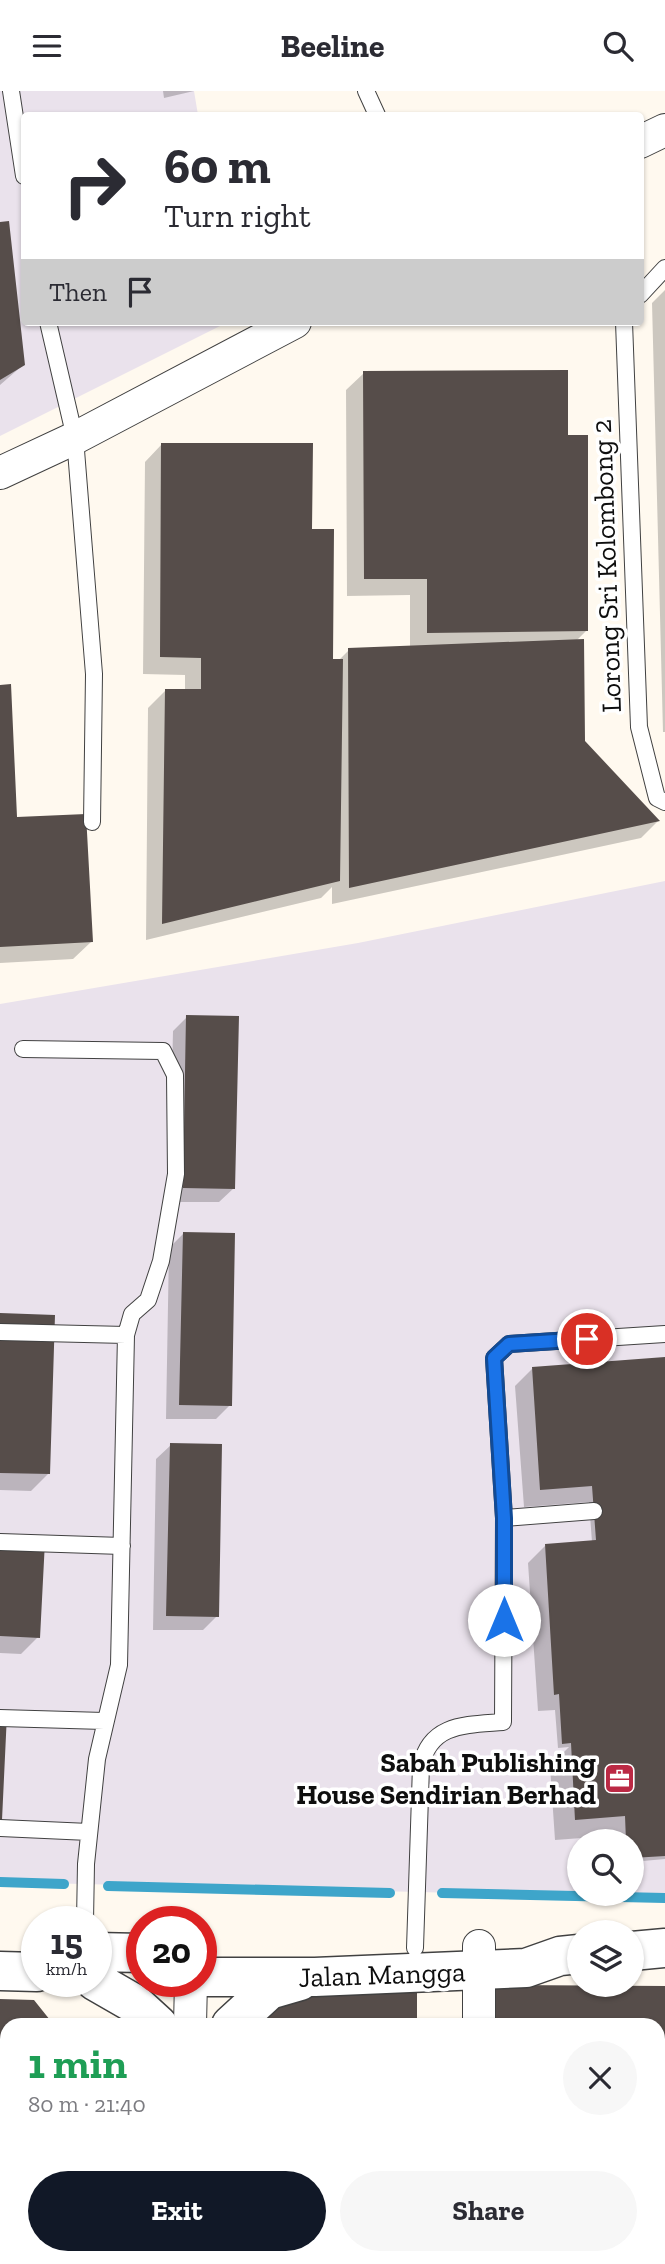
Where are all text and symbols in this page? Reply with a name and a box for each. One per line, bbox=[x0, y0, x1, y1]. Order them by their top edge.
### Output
icon: menu bbox=[28, 27, 66, 65]
text: Beeline bbox=[281, 27, 384, 65]
icon: search bbox=[599, 27, 637, 65]
text: 60 m bbox=[164, 137, 271, 196]
icon: right bbox=[49, 140, 140, 231]
text: Turn right bbox=[164, 197, 311, 235]
icon: arrive bbox=[121, 273, 159, 311]
text: Then bbox=[49, 276, 107, 308]
street label: Lorong Sri Kolombong 2 bbox=[585, 419, 628, 713]
pin bbox=[557, 1309, 617, 1369]
icon: arrive bbox=[568, 1320, 606, 1358]
position arrow bbox=[467, 1583, 541, 1657]
place label: Sabah Publishing House Sendirian Berhad bbox=[296, 1746, 596, 1811]
office icon: Sabah Publishing House Sendirian Berhad bbox=[602, 1761, 636, 1795]
map controls bbox=[567, 1829, 644, 1997]
button: search bbox=[567, 1829, 644, 1906]
speed limit sign: 20 bbox=[126, 1906, 217, 1997]
button: layers bbox=[567, 1920, 644, 1997]
text: 15 bbox=[50, 1921, 83, 1963]
street label: Jalan Mangga bbox=[298, 1955, 467, 1994]
text: km/h bbox=[46, 1958, 87, 1980]
text: 1 min bbox=[28, 2038, 127, 2089]
button: close bbox=[563, 2041, 637, 2115]
text: 80 m · 21:40 bbox=[28, 2090, 146, 2118]
button: Exit bbox=[28, 2171, 326, 2251]
button: Share bbox=[340, 2171, 637, 2251]

